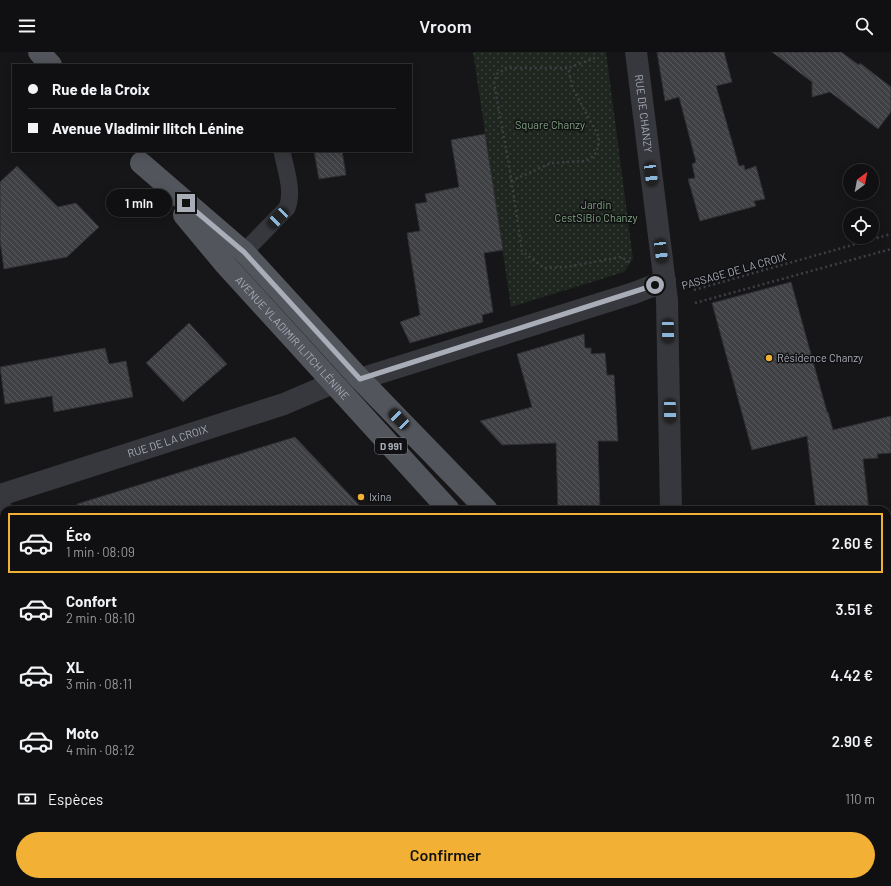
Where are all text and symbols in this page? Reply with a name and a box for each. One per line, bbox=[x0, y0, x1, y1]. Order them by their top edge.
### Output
icon: menu bbox=[16, 15, 38, 37]
text: Vroom bbox=[419, 15, 472, 37]
icon: search bbox=[853, 15, 875, 37]
street label: RUE DE CHANZY bbox=[633, 74, 656, 153]
text: Rue de la Croix bbox=[52, 80, 150, 98]
park label: Square Chanzy bbox=[515, 118, 585, 131]
text: Avenue Vladimir Ilitch Lénine bbox=[52, 119, 244, 137]
car bbox=[644, 161, 658, 187]
north arrow bbox=[843, 164, 879, 200]
map controls bbox=[843, 164, 879, 244]
callout: 1 min bbox=[106, 189, 172, 217]
route end bbox=[177, 194, 195, 212]
text: 1 min bbox=[125, 195, 153, 211]
park label: Jardin CestSiBio Chanzy bbox=[555, 198, 637, 224]
car bbox=[265, 205, 291, 231]
button: locate bbox=[843, 208, 879, 244]
car bbox=[654, 238, 668, 264]
street label: PASSAGE DE LA CROIX bbox=[680, 249, 788, 292]
street label: AVENUE VLADIMIR ILITCH LÉNINE bbox=[233, 273, 353, 403]
route start bbox=[646, 276, 664, 294]
car bbox=[662, 319, 674, 343]
place label: Résidence Chanzy bbox=[777, 351, 863, 364]
marker: Résidence Chanzy bbox=[764, 353, 774, 363]
car bbox=[664, 399, 676, 423]
car bbox=[386, 406, 412, 432]
street label: RUE DE LA CROIX bbox=[126, 422, 210, 460]
road number: D 991 bbox=[375, 438, 407, 454]
place label: Ixina bbox=[369, 490, 391, 503]
marker: Ixina bbox=[356, 492, 366, 502]
icon: car bbox=[18, 525, 54, 561]
text: Éco bbox=[66, 526, 91, 544]
text: 2.60 € bbox=[832, 534, 873, 552]
text: 1 min · 08:09 bbox=[66, 544, 135, 560]
icon: car bbox=[18, 591, 54, 627]
text: Confort bbox=[66, 592, 117, 610]
text: 3.51 € bbox=[835, 600, 873, 618]
text: 2 min · 08:10 bbox=[66, 610, 135, 626]
icon: car bbox=[18, 657, 54, 693]
text: XL bbox=[66, 658, 84, 676]
text: 4.42 € bbox=[831, 666, 873, 684]
text: 3 min · 08:11 bbox=[66, 676, 132, 692]
icon: car bbox=[18, 723, 54, 759]
text: Moto bbox=[66, 724, 99, 742]
text: 2.90 € bbox=[832, 732, 873, 750]
text: 4 min · 08:12 bbox=[66, 742, 135, 758]
icon: cash bbox=[16, 788, 38, 810]
text: Espèces bbox=[48, 790, 103, 808]
text: 110 m bbox=[845, 791, 875, 807]
button: Confirmer bbox=[16, 832, 875, 878]

